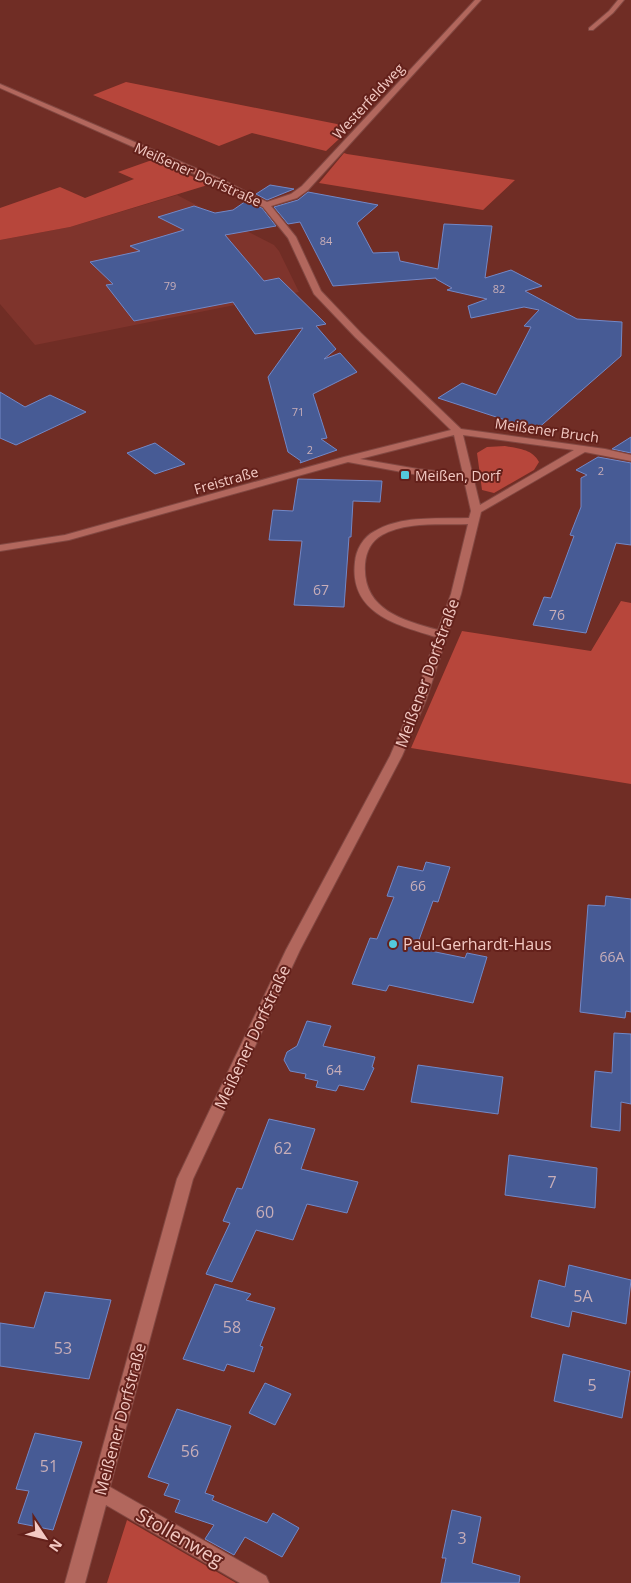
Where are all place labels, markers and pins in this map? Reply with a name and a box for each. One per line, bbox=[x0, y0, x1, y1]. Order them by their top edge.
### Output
place label: Meißen, Dorf bbox=[415, 466, 502, 485]
marker: Meißen, Dorf bbox=[399, 469, 411, 481]
place label: Paul-Gerhardt-Haus bbox=[403, 933, 552, 955]
marker: Paul-Gerhardt-Haus bbox=[387, 938, 399, 950]

